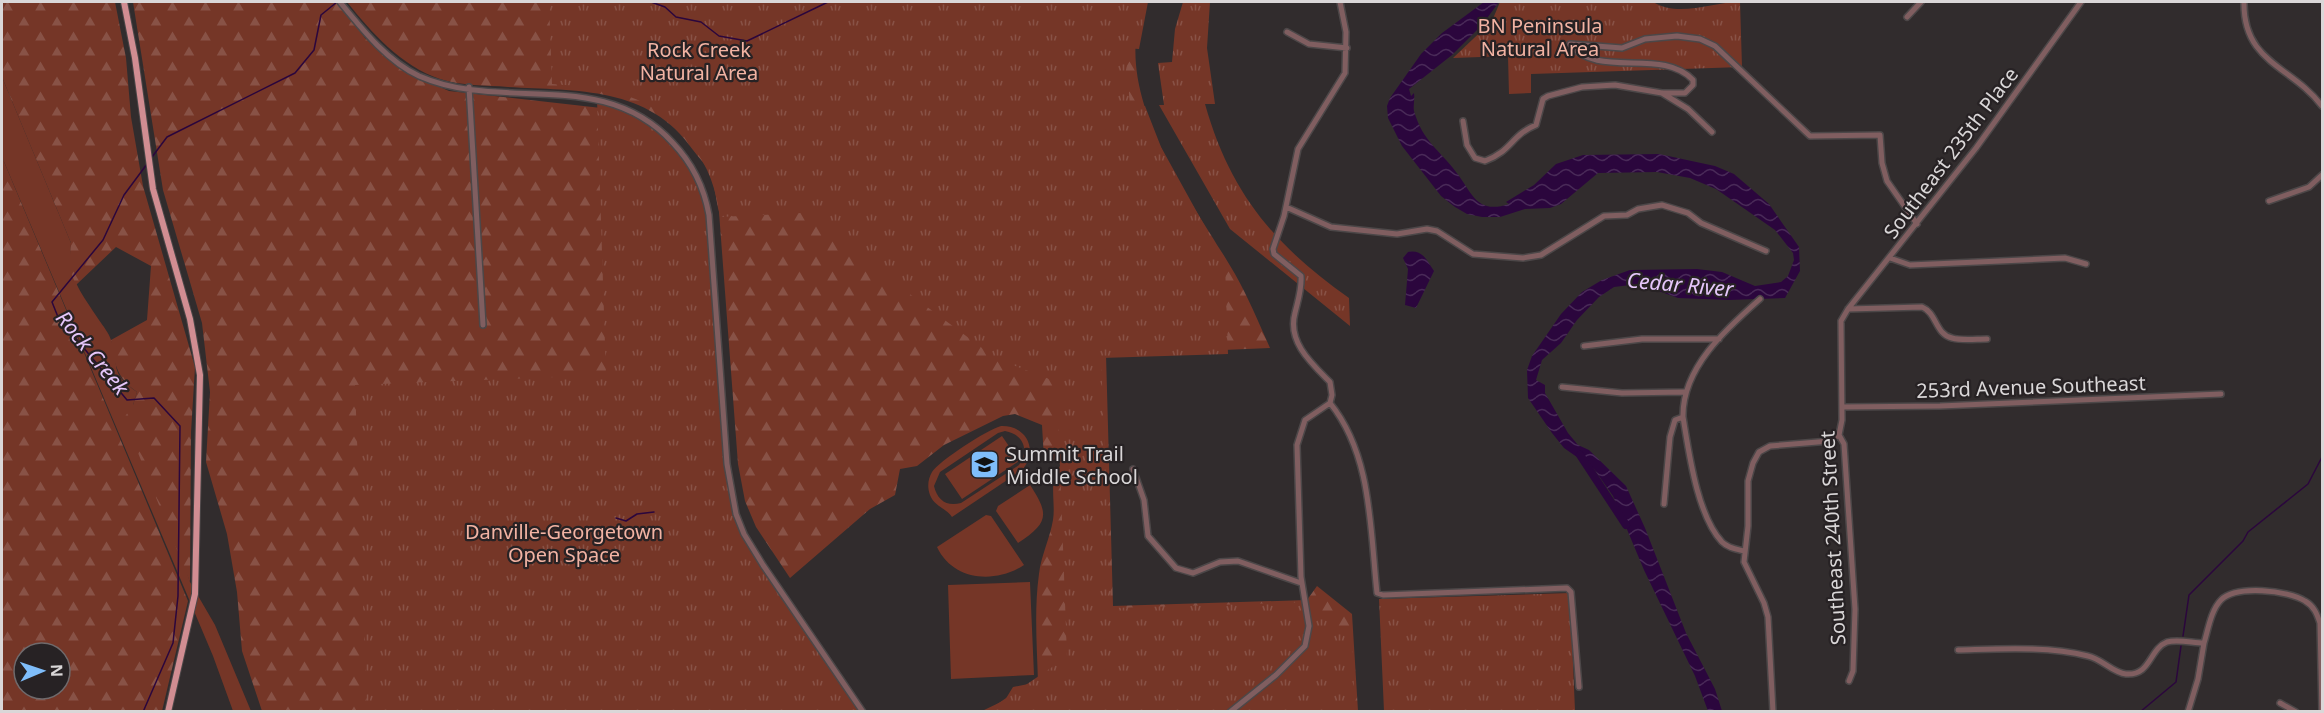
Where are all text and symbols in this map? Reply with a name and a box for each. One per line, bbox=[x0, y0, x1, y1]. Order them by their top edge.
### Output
park label: BN Peninsula Natural Area bbox=[1478, 12, 1602, 62]
park label: Rock Creek Natural Area bbox=[640, 36, 758, 86]
street label: Southeast 235th Place bbox=[1877, 62, 2024, 244]
water label: Cedar River bbox=[1626, 265, 1736, 303]
water label: Rock Creek bbox=[50, 304, 136, 402]
street label: 253rd Avenue Southeast bbox=[1916, 369, 2146, 404]
street label: Southeast 240th Street bbox=[1813, 430, 1852, 646]
place label: Summit Trail Middle School bbox=[1006, 440, 1138, 490]
school or university icon: Summit Trail Middle School bbox=[969, 449, 1001, 481]
park label: Danville-Georgetown Open Space bbox=[465, 518, 663, 568]
north arrow bbox=[12, 641, 72, 701]
text: N bbox=[46, 664, 68, 677]

